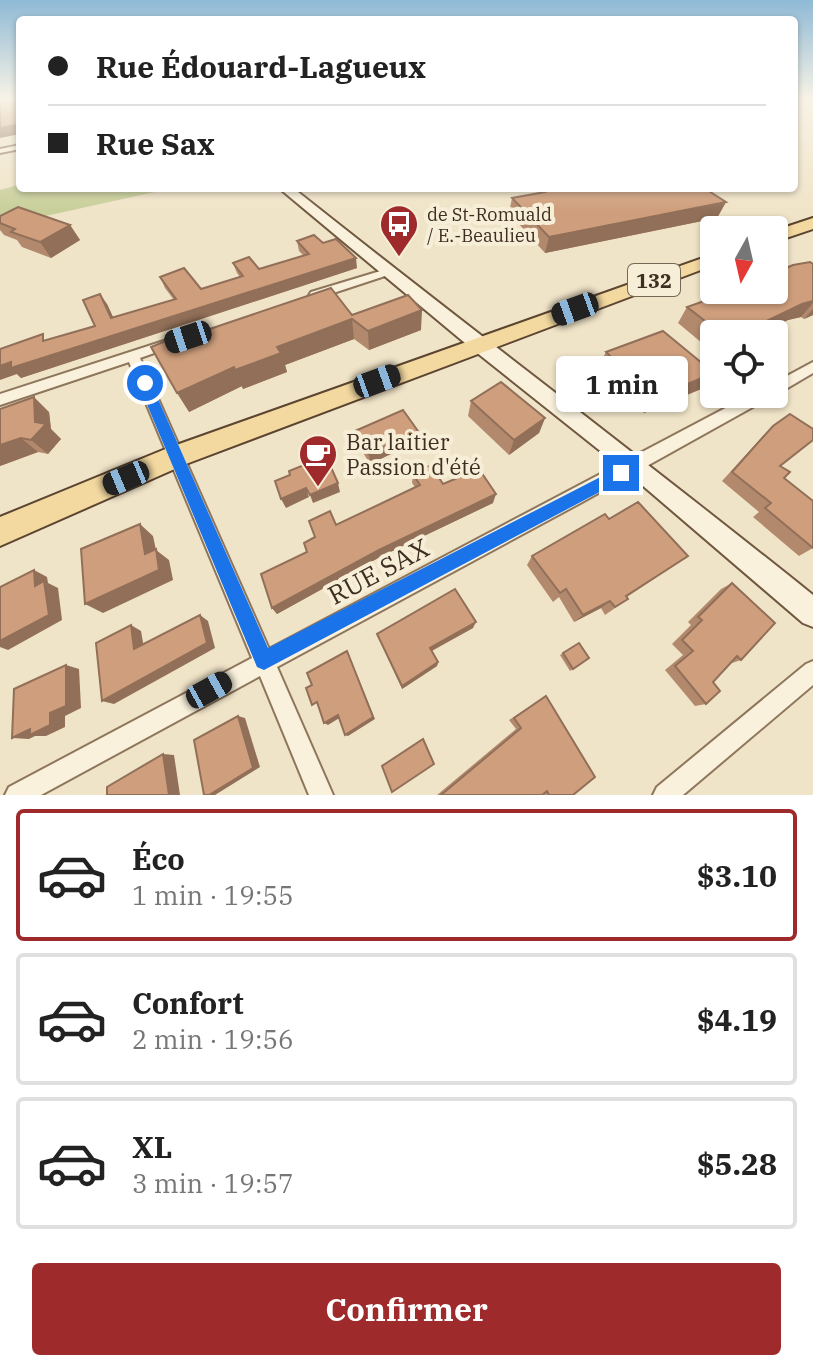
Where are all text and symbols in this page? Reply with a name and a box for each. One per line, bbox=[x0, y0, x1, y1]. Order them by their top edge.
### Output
text: Rue Édouard-Lagueux bbox=[96, 47, 426, 86]
text: Rue Sax bbox=[96, 124, 215, 163]
bus stop icon: de St-Romuald / E.-Beaulieu bbox=[378, 203, 420, 258]
place label: de St-Romuald / E.-Beaulieu bbox=[427, 203, 552, 247]
north arrow bbox=[700, 216, 788, 304]
map controls bbox=[700, 216, 788, 408]
road number: 132 bbox=[628, 264, 680, 296]
car bbox=[548, 290, 602, 328]
car bbox=[161, 318, 215, 356]
button: locate bbox=[700, 320, 788, 408]
callout: 1 min bbox=[555, 357, 687, 413]
car bbox=[350, 362, 404, 400]
route start bbox=[127, 365, 163, 401]
text: 1 min bbox=[586, 367, 658, 401]
place label: Bar laitier Passion d'été bbox=[346, 427, 481, 481]
cafe icon: Bar laitier Passion d'été bbox=[297, 433, 339, 488]
route end bbox=[603, 455, 639, 491]
car bbox=[99, 458, 153, 498]
street label: RUE SAX bbox=[322, 530, 434, 612]
car bbox=[182, 668, 236, 712]
icon: car bbox=[36, 839, 108, 911]
text: Éco bbox=[132, 839, 185, 878]
text: $3.10 bbox=[697, 856, 777, 895]
text: 1 min · 19:55 bbox=[132, 878, 294, 912]
icon: car bbox=[36, 983, 108, 1055]
text: Confort bbox=[132, 983, 244, 1022]
text: $4.19 bbox=[697, 1000, 777, 1039]
text: 2 min · 19:56 bbox=[132, 1022, 294, 1056]
icon: car bbox=[36, 1127, 108, 1199]
text: XL bbox=[132, 1127, 172, 1166]
text: $5.28 bbox=[697, 1144, 777, 1183]
text: 3 min · 19:57 bbox=[132, 1166, 294, 1200]
button: Confirmer bbox=[32, 1263, 781, 1355]

